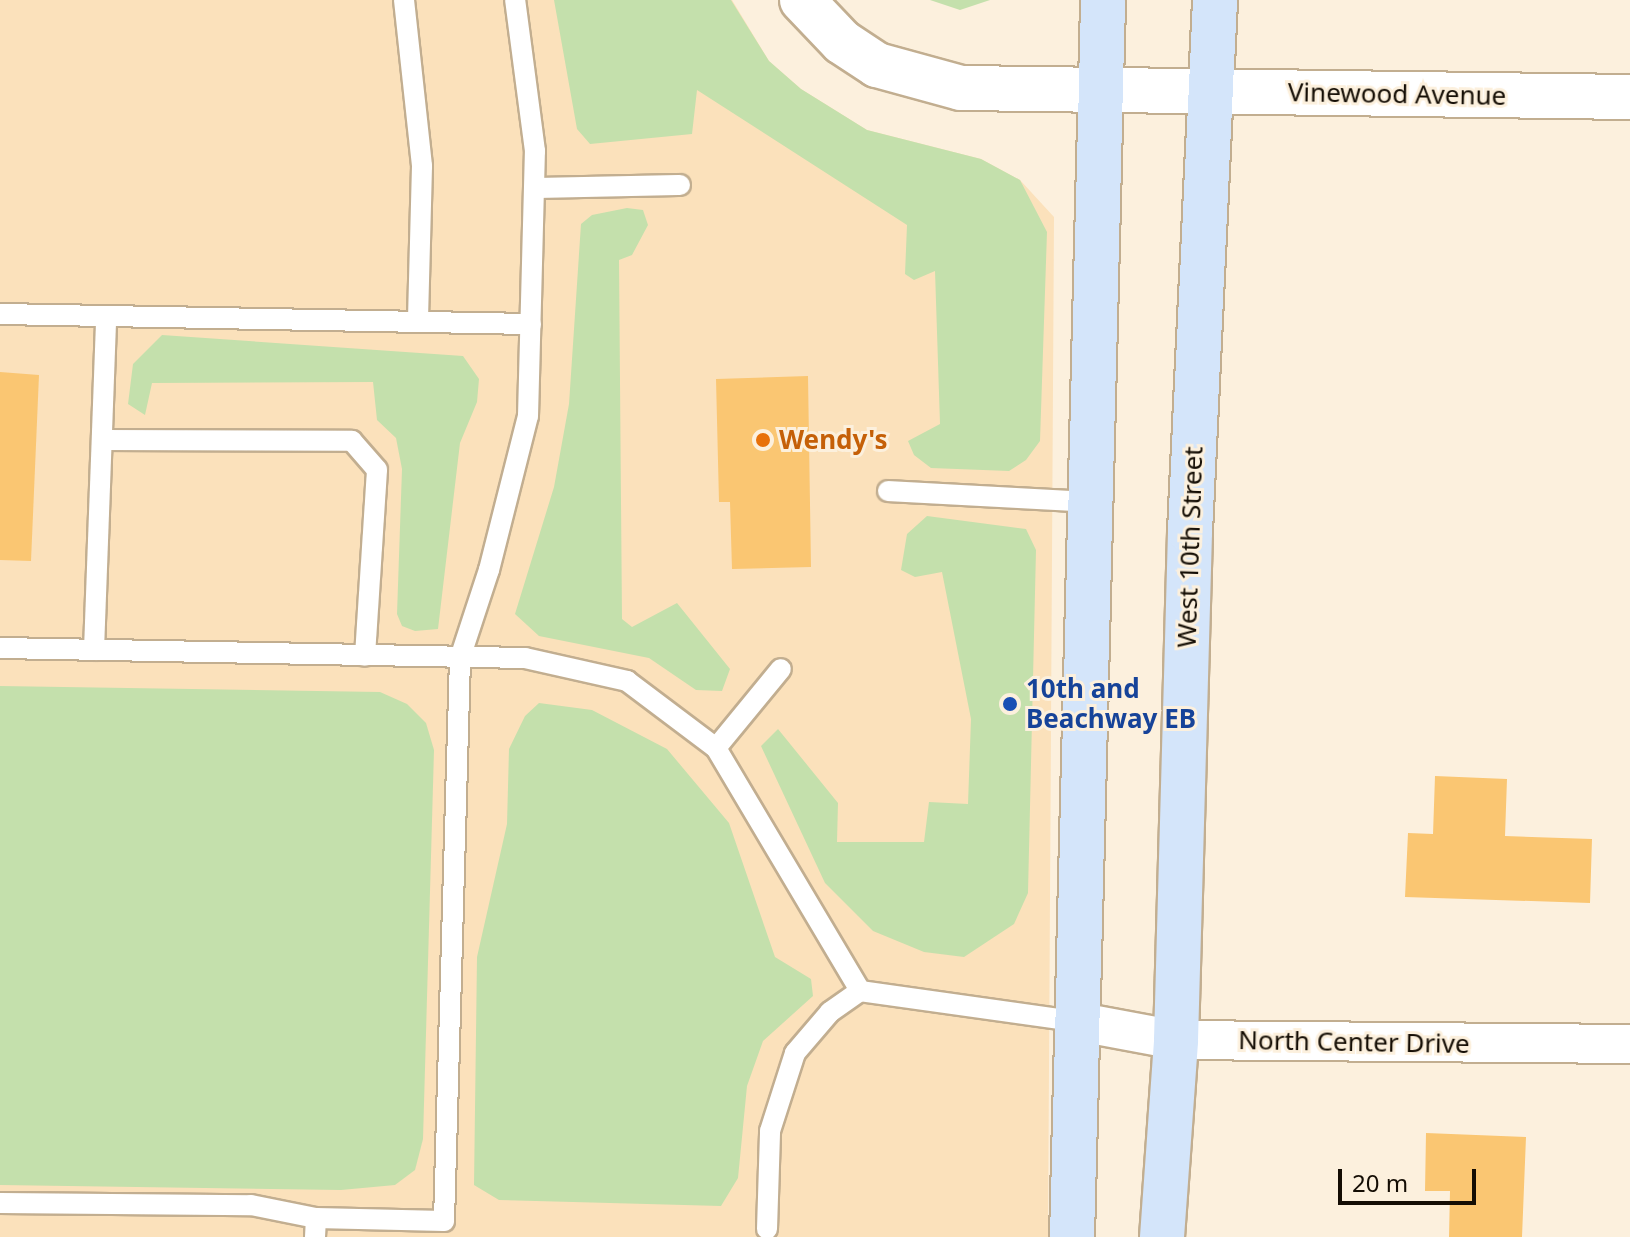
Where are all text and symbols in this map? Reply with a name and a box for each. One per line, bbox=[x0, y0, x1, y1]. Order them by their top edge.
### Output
street label: Vinewood Avenue bbox=[1288, 76, 1506, 112]
place label: Wendy's bbox=[779, 424, 888, 456]
marker: Wendy's bbox=[754, 431, 772, 449]
street label: West 10th Street bbox=[1171, 446, 1209, 648]
place label: 10th and Beachway EB bbox=[1026, 673, 1196, 734]
marker: 10th and Beachway EB bbox=[1001, 695, 1019, 713]
street label: North Center Drive bbox=[1238, 1024, 1470, 1060]
scale bar bbox=[1342, 1153, 1480, 1203]
text: 20 m bbox=[1352, 1166, 1408, 1199]

